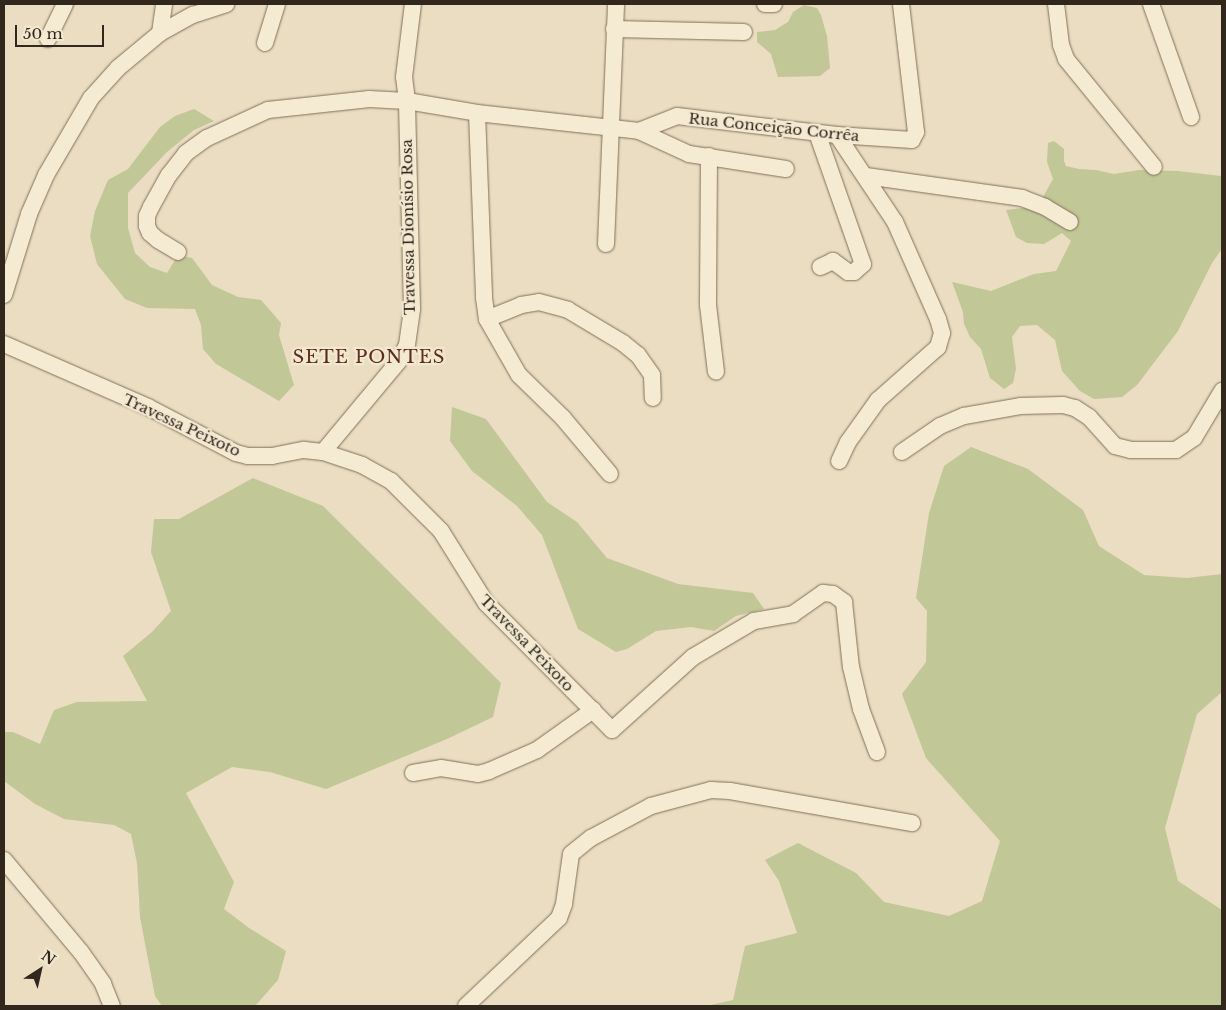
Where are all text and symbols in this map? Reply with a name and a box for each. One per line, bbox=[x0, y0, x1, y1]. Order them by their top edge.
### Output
scale bar bbox=[18, 15, 106, 47]
text: 50 m bbox=[23, 24, 63, 43]
street label: Rua Conceição Corrêa bbox=[688, 109, 860, 145]
street label: Travessa Dionísio Rosa bbox=[397, 139, 419, 315]
district label: SETE PONTES bbox=[291, 346, 447, 368]
street label: Travessa Peixoto bbox=[120, 390, 244, 460]
street label: Travessa Peixoto bbox=[476, 591, 578, 695]
north arrow bbox=[15, 945, 65, 995]
text: N bbox=[38, 947, 59, 969]

